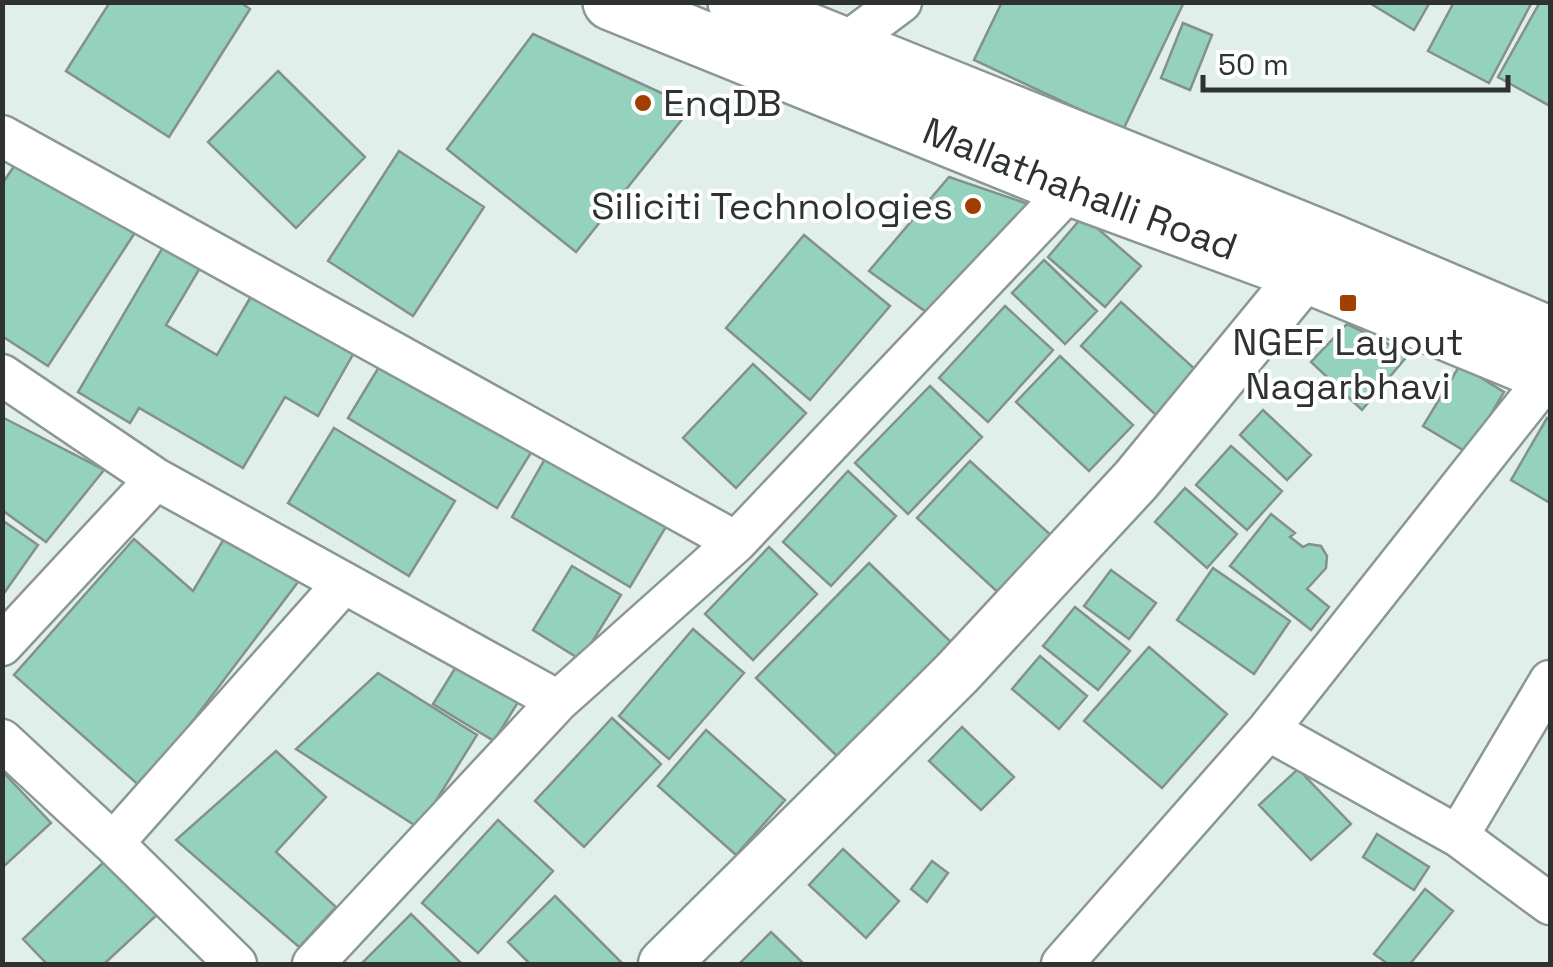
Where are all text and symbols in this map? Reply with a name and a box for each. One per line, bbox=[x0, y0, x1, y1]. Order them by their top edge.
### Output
scale bar bbox=[1203, 30, 1508, 92]
text: 50 m bbox=[1218, 45, 1289, 84]
place label: EnqDB bbox=[663, 79, 782, 127]
marker: EnqDB bbox=[632, 92, 654, 114]
street label: Mallathahalli Road bbox=[916, 107, 1244, 271]
place label: Siliciti Technologies bbox=[591, 182, 953, 230]
marker: Siliciti Technologies bbox=[962, 195, 984, 217]
marker: NGEF Layout Nagarbhavi bbox=[1337, 292, 1359, 314]
place label: NGEF Layout Nagarbhavi bbox=[1232, 318, 1464, 410]

